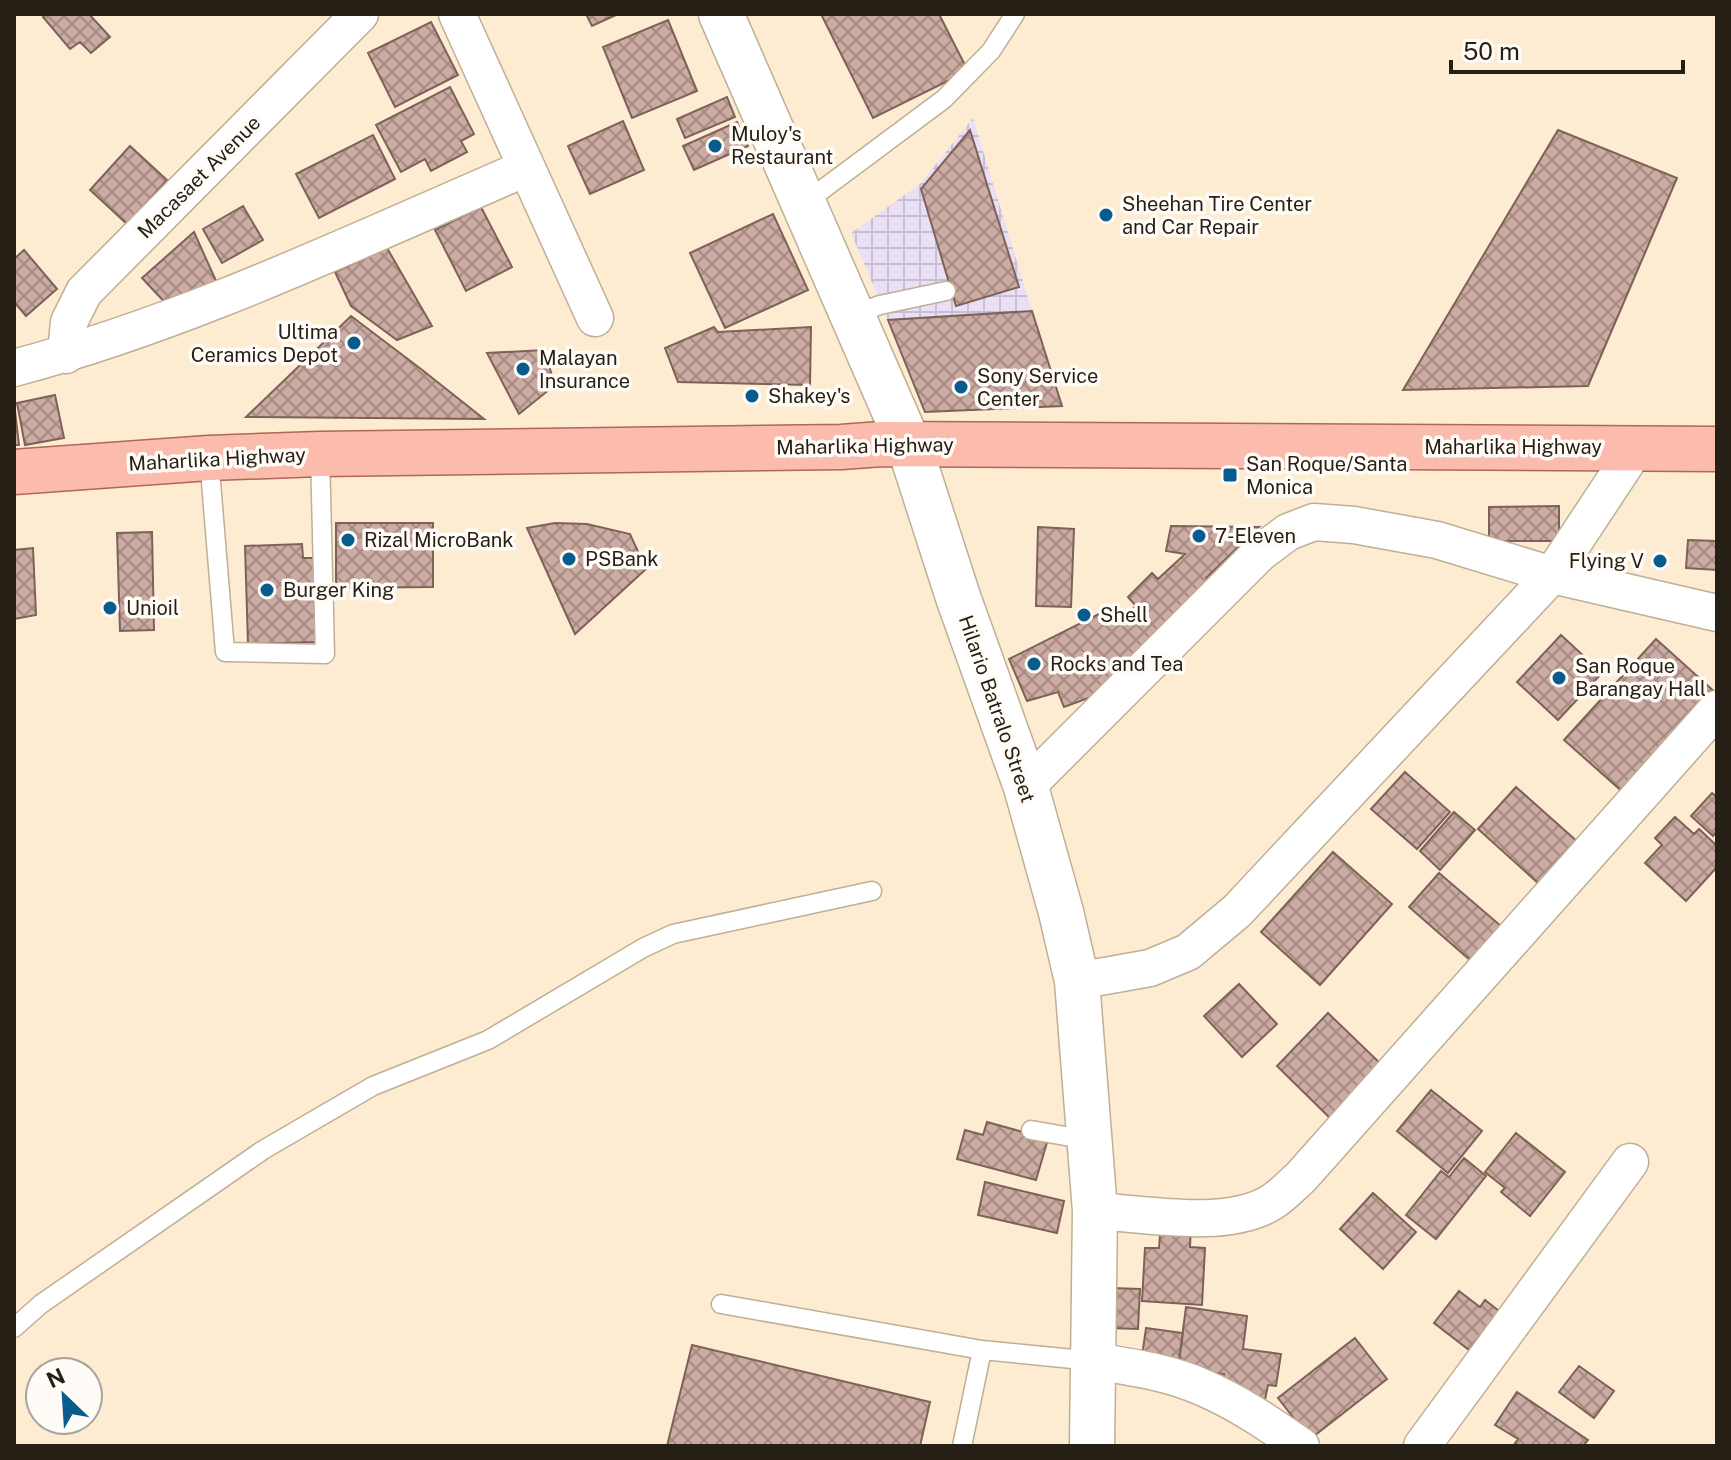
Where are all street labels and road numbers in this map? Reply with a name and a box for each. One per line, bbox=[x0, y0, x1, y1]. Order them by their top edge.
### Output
street label: Macasaet Avenue bbox=[133, 111, 265, 243]
street label: Maharlika Highway bbox=[776, 432, 954, 460]
street label: Maharlika Highway bbox=[1424, 435, 1602, 459]
street label: Maharlika Highway bbox=[128, 442, 307, 476]
street label: Hilario Batralo Street bbox=[954, 612, 1040, 806]

